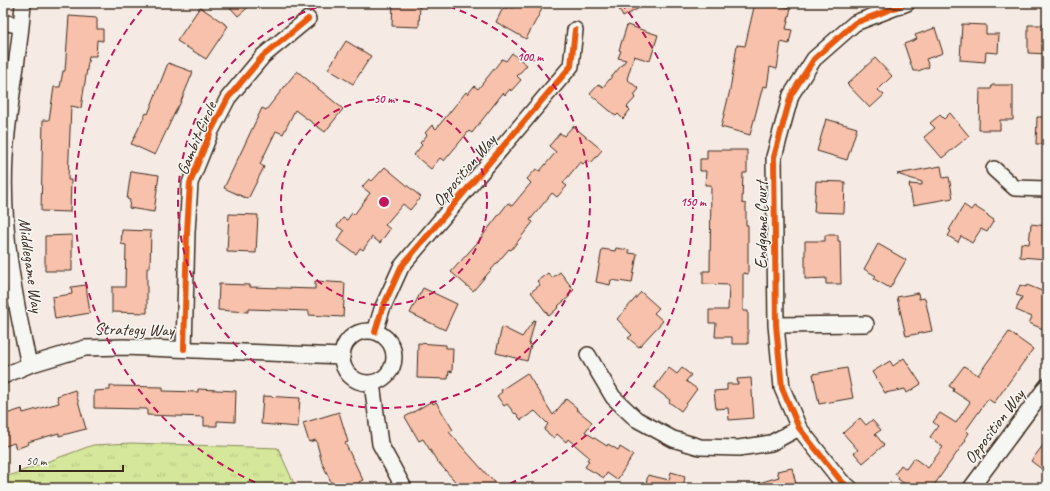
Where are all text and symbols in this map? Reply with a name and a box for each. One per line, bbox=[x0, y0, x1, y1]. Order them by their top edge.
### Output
text: 100 m bbox=[517, 49, 544, 65]
text: 50 m bbox=[374, 91, 395, 107]
street label: Gambit Circle bbox=[172, 97, 222, 178]
street label: Opposition Way bbox=[428, 129, 501, 211]
street label: Endgame Court bbox=[751, 179, 772, 269]
text: 150 m bbox=[680, 194, 707, 210]
centre of rings bbox=[377, 195, 391, 209]
street label: Middlegame Way bbox=[13, 216, 48, 315]
street label: Strategy Way bbox=[94, 318, 175, 341]
street label: Opposition Way bbox=[960, 384, 1030, 468]
scale bar bbox=[20, 447, 123, 473]
text: 50 m bbox=[26, 453, 48, 469]

